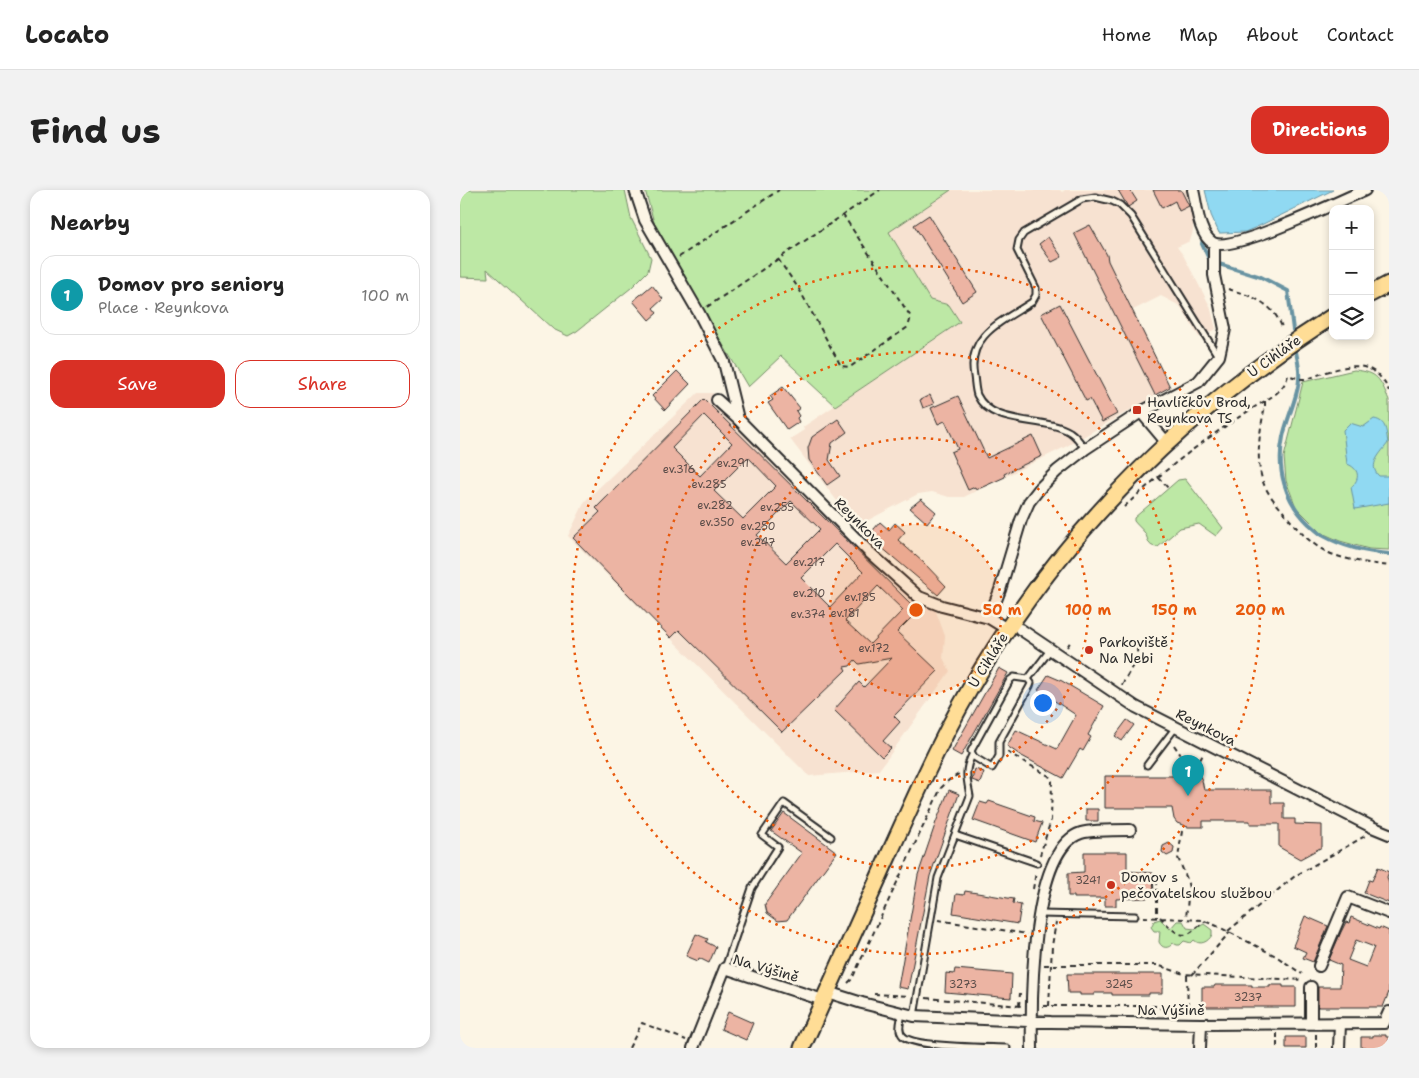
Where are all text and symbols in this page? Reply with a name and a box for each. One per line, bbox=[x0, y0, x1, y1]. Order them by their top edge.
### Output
text: Locato bbox=[25, 19, 109, 51]
text: Home bbox=[1102, 23, 1151, 47]
text: Map bbox=[1179, 23, 1218, 47]
text: About bbox=[1246, 23, 1299, 47]
text: Contact bbox=[1327, 23, 1394, 47]
button: Directions bbox=[1251, 106, 1389, 154]
text: Find us bbox=[30, 107, 161, 154]
map controls bbox=[1329, 205, 1374, 340]
button: + bbox=[1329, 205, 1374, 250]
text: Nearby bbox=[50, 209, 130, 237]
button: − bbox=[1329, 250, 1374, 295]
text: Domov pro seniory bbox=[98, 272, 284, 297]
text: 1 bbox=[63, 285, 71, 306]
text: 100 m bbox=[361, 285, 409, 306]
button: layers bbox=[1329, 295, 1374, 340]
text: Place · Reynkova bbox=[98, 297, 229, 318]
street label: U Cihláře bbox=[1244, 331, 1304, 381]
button: Save bbox=[50, 360, 225, 408]
button: Share bbox=[235, 360, 410, 408]
place label: Havlíčkův Brod, Reynkova TS bbox=[1147, 393, 1251, 427]
marker: Havlíčkův Brod, Reynkova TS bbox=[1131, 404, 1143, 416]
house number: ev.291 bbox=[717, 456, 749, 471]
house number: ev.316 bbox=[663, 462, 695, 477]
house number: ev.285 bbox=[692, 477, 727, 492]
street label: Reynkova bbox=[831, 494, 890, 553]
house number: ev.282 bbox=[697, 498, 733, 513]
house number: ev.255 bbox=[760, 500, 794, 515]
house number: ev.350 bbox=[700, 515, 734, 530]
house number: ev.250 bbox=[740, 519, 776, 534]
house number: ev.247 bbox=[741, 535, 776, 550]
house number: ev.217 bbox=[793, 555, 825, 570]
house number: ev.210 bbox=[793, 586, 825, 601]
house number: ev.185 bbox=[844, 590, 876, 605]
text: 50 m bbox=[983, 600, 1022, 620]
text: 100 m bbox=[1065, 600, 1111, 620]
text: 150 m bbox=[1151, 600, 1197, 620]
text: 200 m bbox=[1235, 600, 1285, 620]
centre of rings bbox=[907, 601, 925, 619]
house number: ev.181 bbox=[831, 606, 859, 621]
house number: ev.374 bbox=[791, 607, 826, 622]
street label: U Cihláře bbox=[964, 629, 1012, 691]
place label: Parkoviště Na Nebi bbox=[1099, 633, 1168, 667]
house number: ev.172 bbox=[858, 641, 890, 656]
marker: Parkoviště Na Nebi bbox=[1083, 644, 1095, 656]
your location bbox=[1030, 690, 1056, 716]
street label: Reynkova bbox=[1173, 704, 1239, 750]
pin: 1 bbox=[1172, 755, 1204, 796]
place label: Domov s pečovatelskou službou bbox=[1121, 868, 1272, 902]
house number: 3241 bbox=[1075, 873, 1101, 888]
marker: Domov s pečovatelskou službou bbox=[1105, 879, 1117, 891]
street label: Na Výšině bbox=[731, 950, 801, 986]
house number: 3273 bbox=[949, 977, 977, 992]
house number: 3245 bbox=[1105, 977, 1133, 992]
house number: 3237 bbox=[1234, 990, 1263, 1005]
street label: Na Výšině bbox=[1137, 1001, 1205, 1019]

